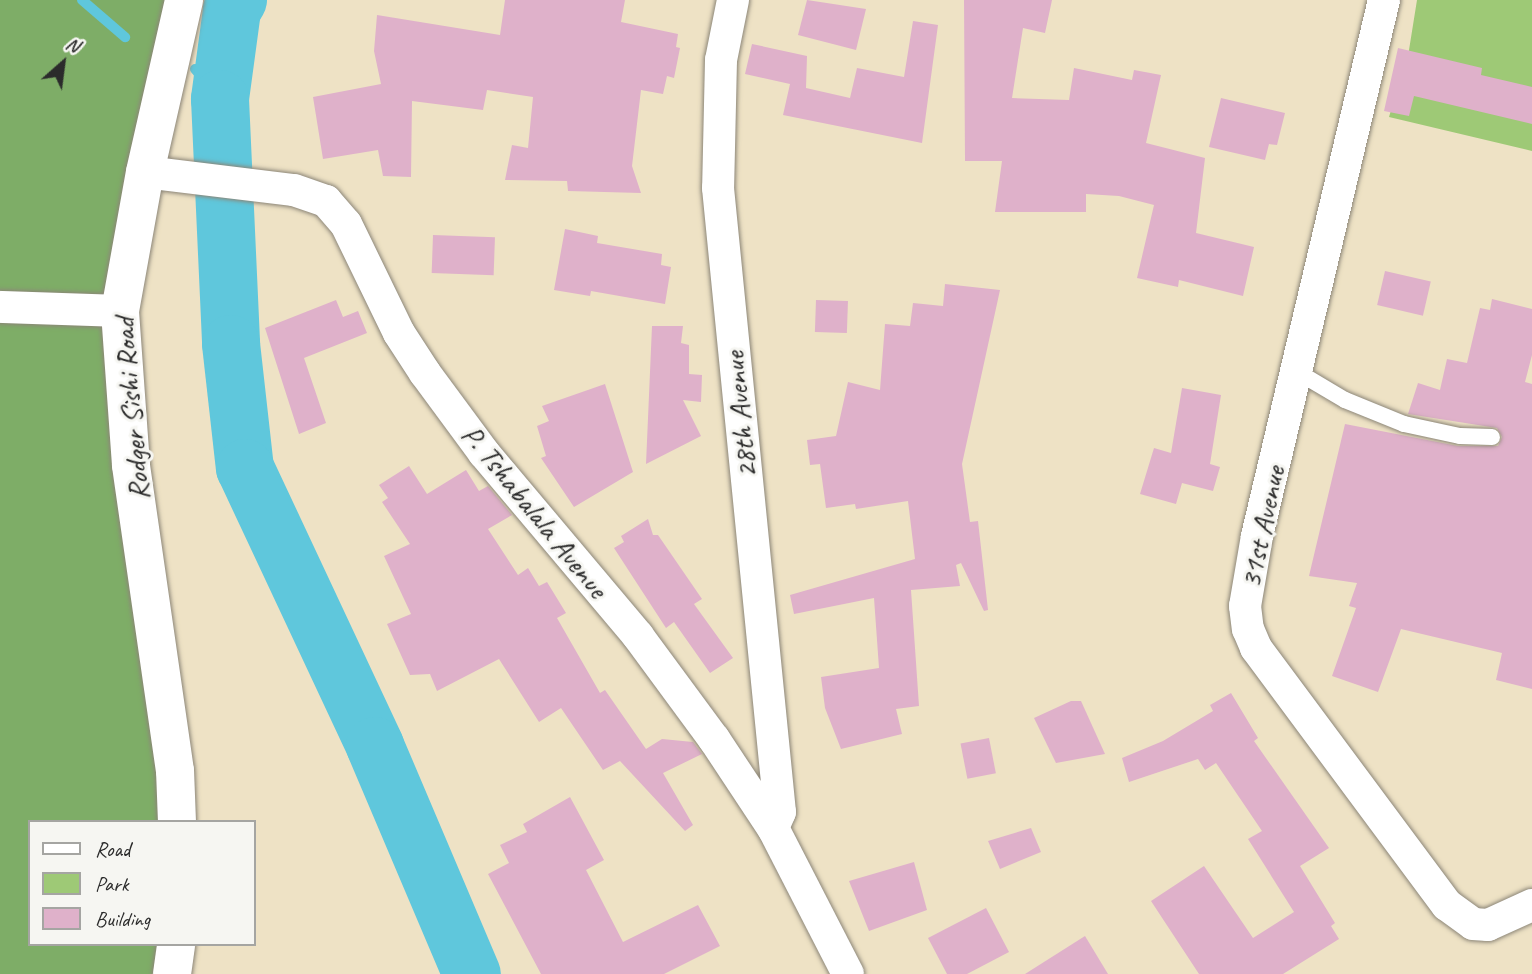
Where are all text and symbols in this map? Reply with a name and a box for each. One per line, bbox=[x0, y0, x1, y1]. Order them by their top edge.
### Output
north arrow bbox=[28, 28, 98, 98]
text: N bbox=[62, 31, 84, 58]
street label: Rodger Sishi Road bbox=[105, 316, 157, 502]
street label: 28th Avenue bbox=[715, 350, 765, 480]
street label: P. Tshabalala Avenue bbox=[454, 417, 616, 605]
street label: 31st Avenue bbox=[1232, 463, 1292, 591]
legend bbox=[28, 820, 256, 946]
text: Road bbox=[95, 836, 130, 862]
text: Park bbox=[95, 871, 128, 897]
text: Building bbox=[95, 906, 150, 932]

